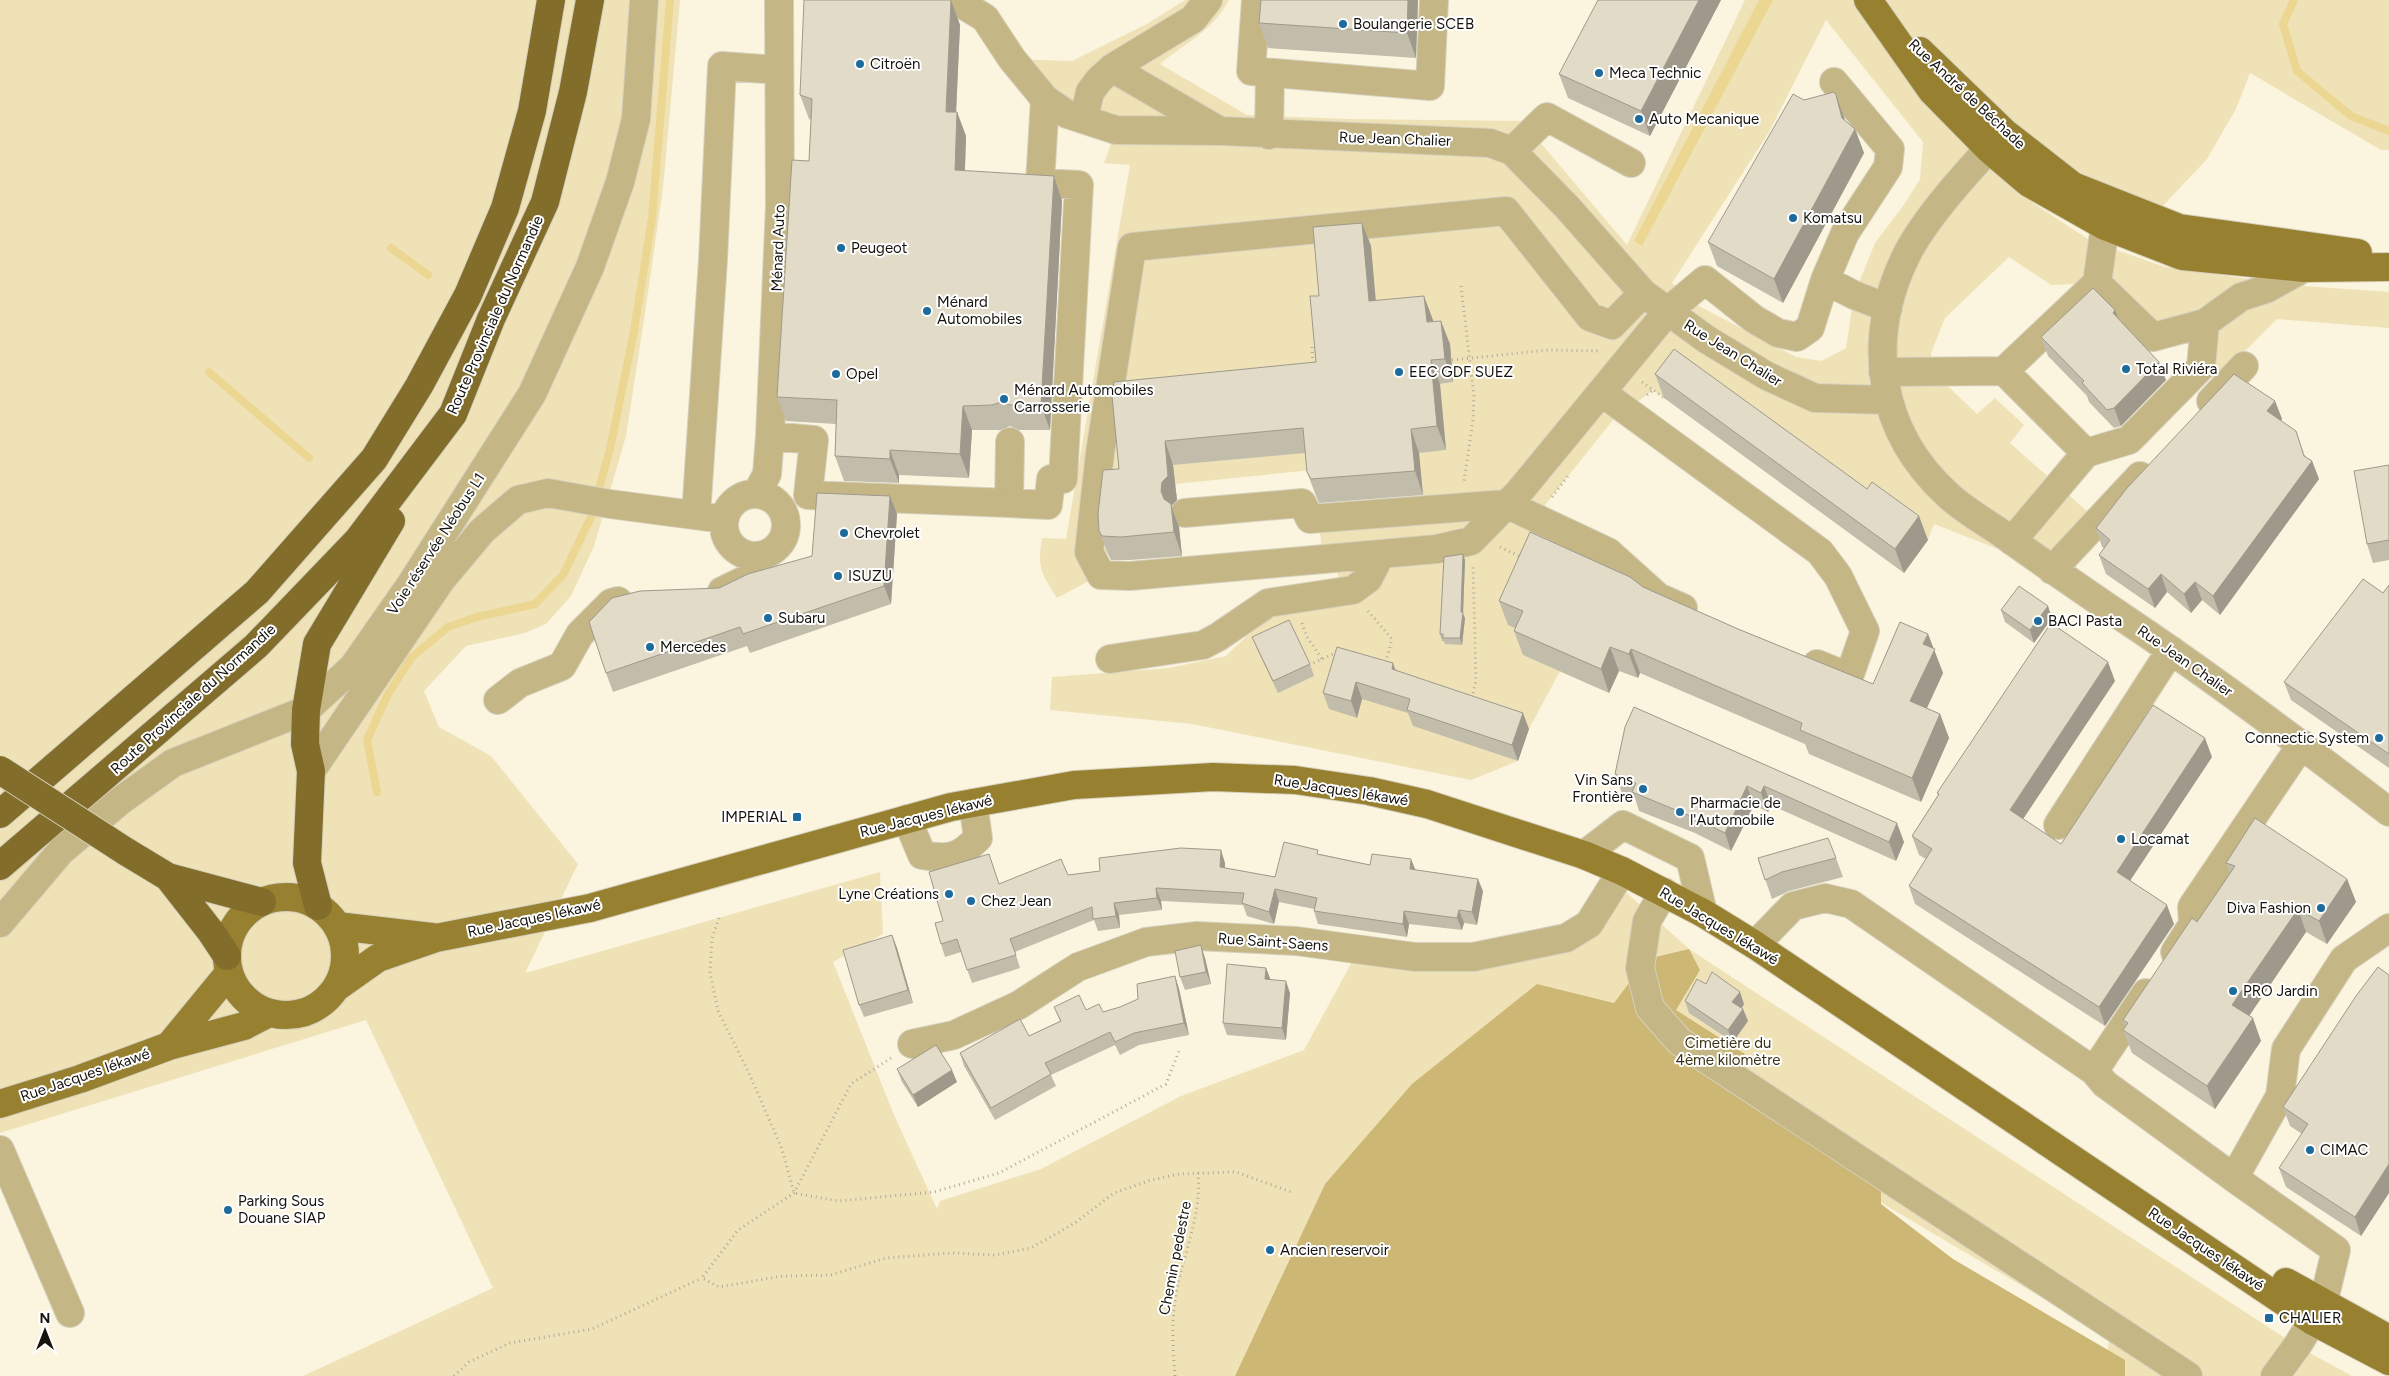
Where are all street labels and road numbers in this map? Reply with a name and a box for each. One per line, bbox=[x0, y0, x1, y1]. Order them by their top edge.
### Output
street label: Rue André de Béchade bbox=[1905, 35, 2029, 153]
street label: Rue Jean Chalier bbox=[1339, 128, 1451, 150]
street label: Ménard Auto bbox=[767, 204, 789, 292]
street label: Route Provinciale du Normandie bbox=[443, 213, 547, 417]
street label: Rue Jean Chalier bbox=[1681, 316, 1785, 390]
street label: Voie réservée Néobus L1 bbox=[383, 470, 489, 618]
street label: Route Provinciale du Normandie bbox=[107, 620, 279, 778]
street label: Rue Jean Chalier bbox=[2134, 621, 2236, 701]
street label: Rue Jacques Iékawé bbox=[1273, 770, 1409, 810]
street label: Rue Jacques Iékawé bbox=[858, 791, 994, 841]
street label: Rue Jacques Iékawé bbox=[1656, 883, 1782, 969]
street label: Rue Jacques Iékawé bbox=[466, 895, 602, 941]
street label: Rue Saint-Saens bbox=[1217, 929, 1329, 955]
street label: Rue Jacques Iékawé bbox=[18, 1044, 152, 1106]
street label: Chemin pedestre bbox=[1155, 1200, 1195, 1316]
street label: Rue Jacques Iékawé bbox=[2145, 1204, 2267, 1294]

